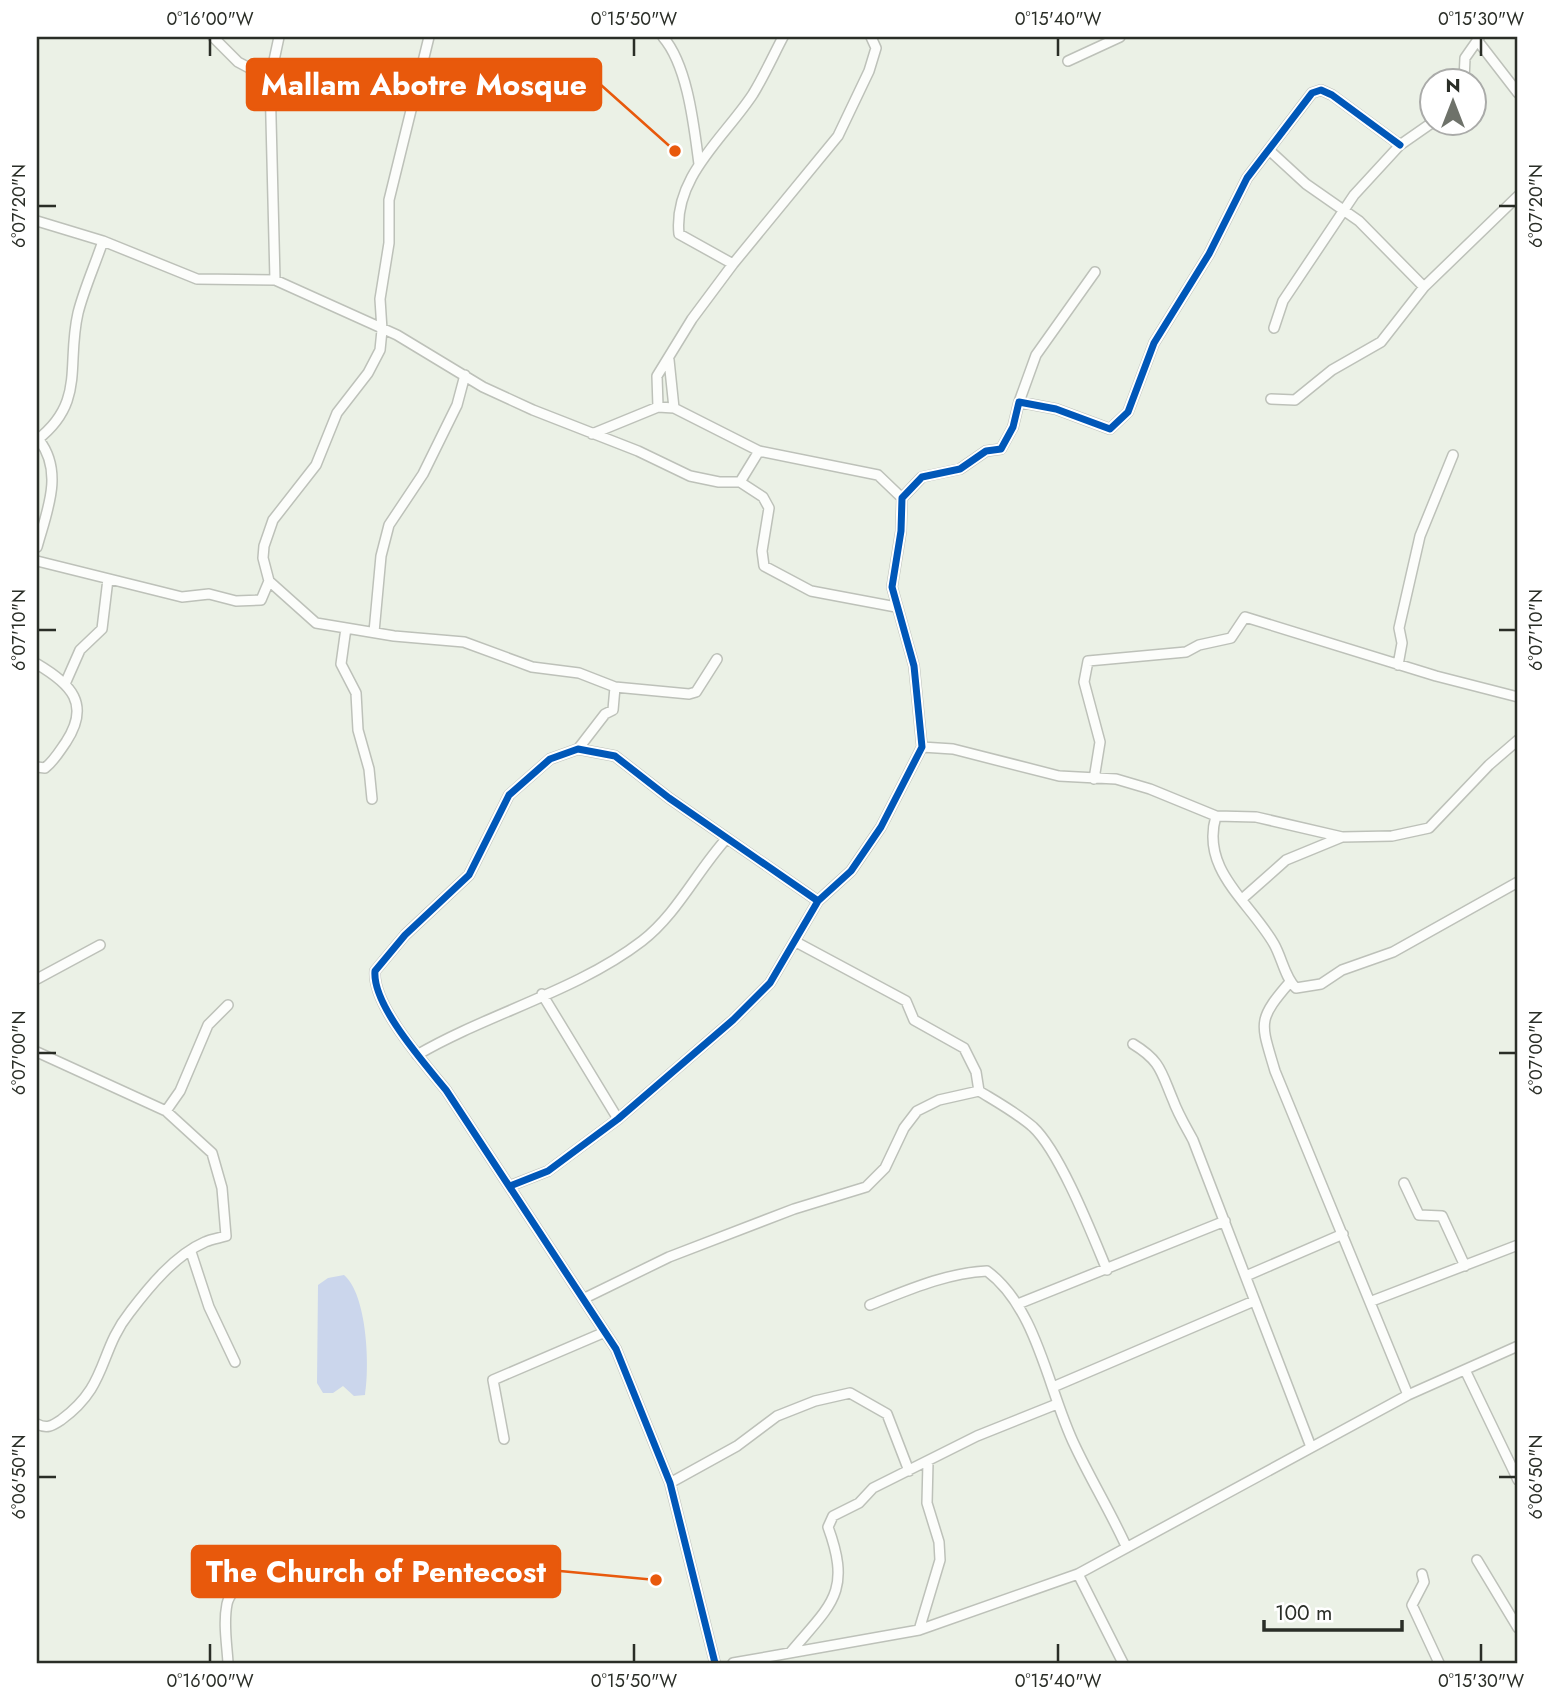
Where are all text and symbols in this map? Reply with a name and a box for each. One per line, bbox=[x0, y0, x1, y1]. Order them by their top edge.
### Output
text: 0°16'00"W bbox=[166, 6, 254, 32]
text: 0°15'50"W bbox=[591, 6, 677, 32]
text: 0°15'40"W bbox=[1015, 6, 1102, 32]
text: 0°15'30"W bbox=[1438, 6, 1524, 32]
callout: Mallam Abotre Mosque bbox=[247, 59, 601, 110]
text: Mallam Abotre Mosque bbox=[261, 63, 587, 106]
north arrow bbox=[1418, 66, 1488, 136]
text: N bbox=[1445, 72, 1461, 99]
text: 6°07'20"N bbox=[6, 164, 32, 248]
text: 6°07'20"N bbox=[1523, 164, 1549, 248]
text: 6°07'10"N bbox=[6, 589, 32, 671]
text: 6°07'10"N bbox=[1523, 589, 1549, 671]
text: 6°07'00"N bbox=[6, 1011, 32, 1095]
text: 6°07'00"N bbox=[1523, 1011, 1549, 1095]
text: 6°06'50"N bbox=[6, 1435, 32, 1519]
text: 6°06'50"N bbox=[1523, 1435, 1549, 1519]
callout: The Church of Pentecost bbox=[192, 1546, 560, 1597]
text: The Church of Pentecost bbox=[206, 1550, 546, 1593]
scale bar bbox=[1264, 1588, 1403, 1632]
text: 100 m bbox=[1275, 1598, 1332, 1628]
text: 0°16'00"W bbox=[166, 1668, 254, 1694]
text: 0°15'50"W bbox=[591, 1668, 677, 1694]
text: 0°15'40"W bbox=[1015, 1668, 1102, 1694]
text: 0°15'30"W bbox=[1438, 1668, 1524, 1694]

